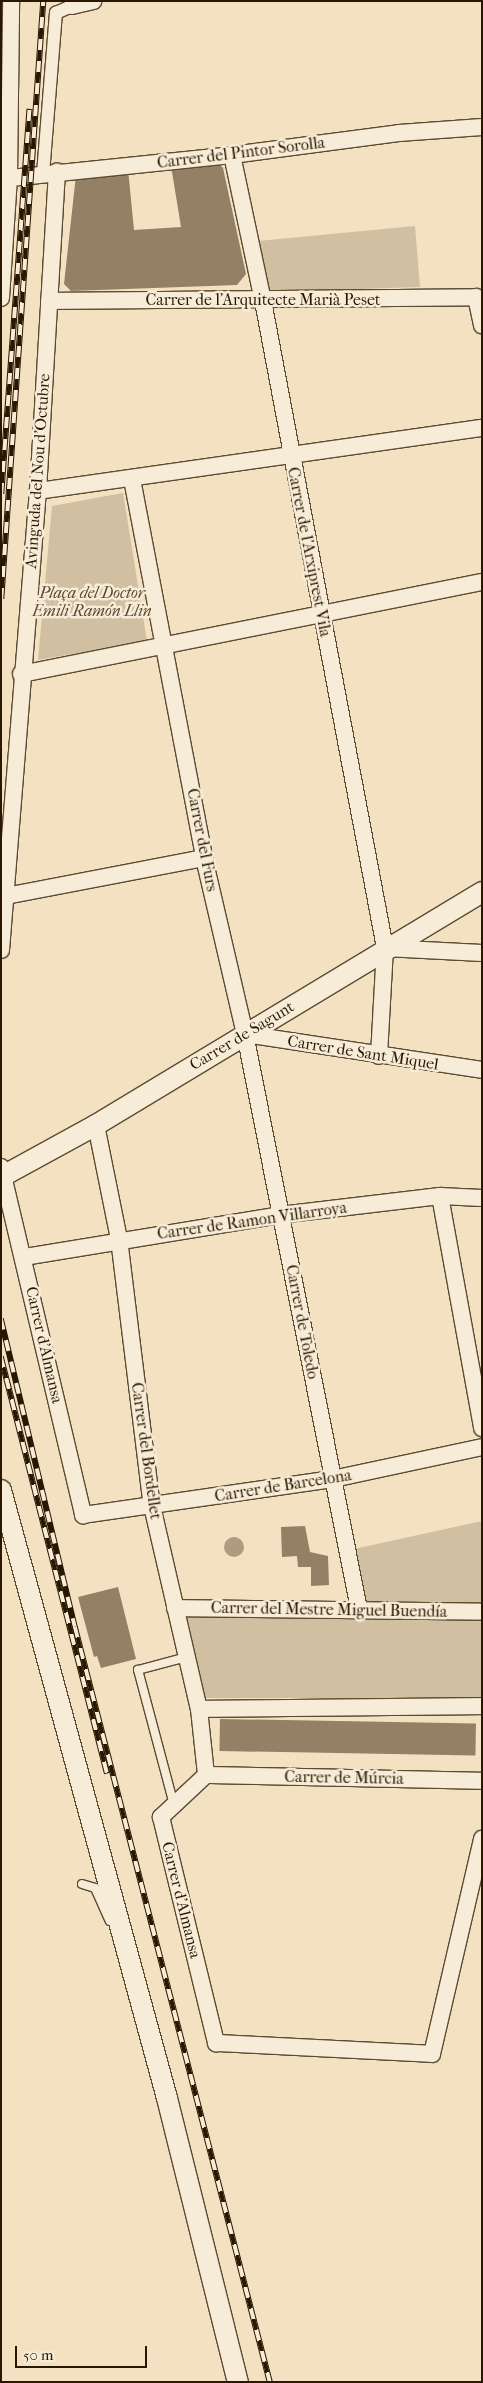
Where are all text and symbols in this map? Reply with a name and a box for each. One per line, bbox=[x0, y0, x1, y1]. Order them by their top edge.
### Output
street label: Carrer del Pintor Sorolla bbox=[156, 133, 326, 173]
street label: Carrer de l'Arquitecte Marià Peset bbox=[145, 290, 381, 310]
street label: Avinguda del Nou d'Octubre bbox=[22, 373, 54, 569]
street label: Carrer de l'Arxiprest Vila bbox=[283, 466, 335, 638]
park label: Plaça del Doctor Emili Ramón Llin bbox=[32, 583, 152, 621]
street label: Carrer del Furs bbox=[183, 787, 221, 893]
street label: Carrer de Sagunt bbox=[186, 997, 298, 1075]
street label: Carrer de Sant Miquel bbox=[286, 1032, 440, 1074]
street label: Carrer de Ramon Villarroya bbox=[156, 1198, 348, 1244]
street label: Carrer de Toledo bbox=[281, 1263, 323, 1381]
street label: Carrer d'Almansa bbox=[21, 1285, 67, 1405]
street label: Carrer del Bordellet bbox=[127, 1381, 165, 1521]
street label: Carrer de Barcelona bbox=[213, 1466, 353, 1506]
street label: Carrer del Mestre Miguel Buendía bbox=[211, 1598, 447, 1622]
street label: Carrer de Múrcia bbox=[284, 1767, 404, 1789]
street label: Carrer d'Almansa bbox=[157, 1840, 205, 1960]
scale bar bbox=[18, 2336, 150, 2368]
text: 50 m bbox=[23, 2346, 53, 2364]

